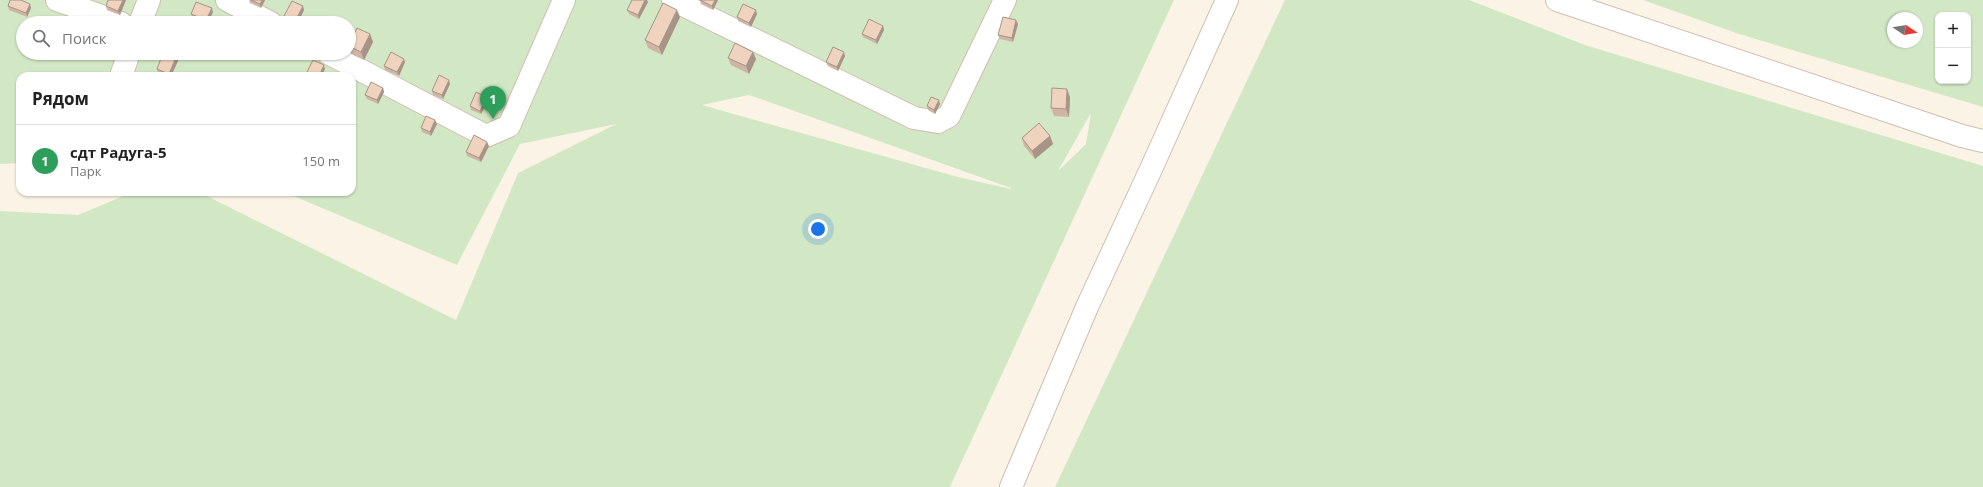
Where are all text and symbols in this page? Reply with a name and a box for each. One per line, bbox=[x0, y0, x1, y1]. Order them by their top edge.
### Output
north arrow bbox=[1887, 12, 1923, 48]
map controls bbox=[1935, 12, 1971, 84]
button: + bbox=[1935, 12, 1971, 48]
search box bbox=[16, 16, 356, 60]
icon: search bbox=[30, 27, 52, 49]
text: Поиск bbox=[62, 28, 106, 48]
button: − bbox=[1935, 48, 1971, 84]
pin: 1 bbox=[480, 86, 506, 119]
text: Рядом bbox=[32, 87, 89, 110]
text: сдт Радуга-5 bbox=[70, 142, 166, 162]
text: 1 bbox=[41, 152, 49, 170]
text: 150 m bbox=[302, 152, 340, 170]
text: Парк bbox=[70, 162, 101, 180]
your location bbox=[808, 219, 828, 239]

